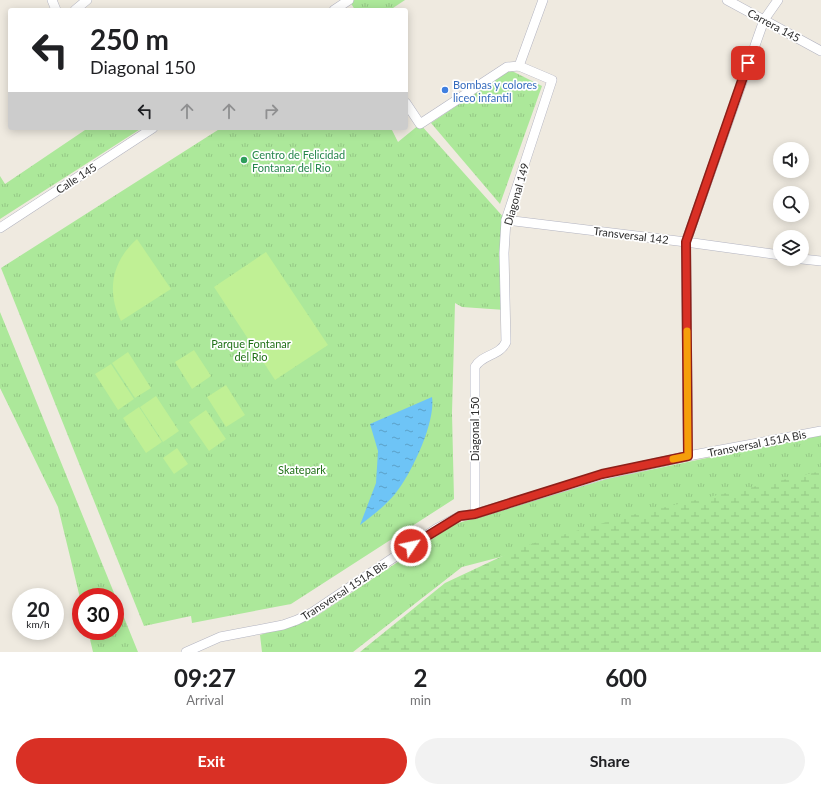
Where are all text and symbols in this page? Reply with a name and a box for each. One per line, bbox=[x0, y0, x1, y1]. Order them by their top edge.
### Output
street label: Carrera 145 bbox=[745, 6, 803, 44]
text: 250 m bbox=[90, 22, 169, 56]
icon: left bbox=[24, 24, 76, 76]
pin bbox=[731, 46, 765, 80]
icon: arrive bbox=[737, 52, 759, 74]
text: Diagonal 150 bbox=[90, 56, 195, 78]
place label: Bombas y colores liceo infantil bbox=[453, 78, 537, 104]
marker: Bombas y colores liceo infantil bbox=[440, 85, 450, 95]
icon: left bbox=[134, 100, 156, 122]
icon: ahead bbox=[176, 100, 198, 122]
icon: ahead bbox=[218, 100, 240, 122]
icon: right bbox=[260, 100, 282, 122]
map controls bbox=[773, 142, 809, 266]
button: sound bbox=[773, 142, 809, 178]
place label: Centro de Felicidad Fontanar del Rio bbox=[252, 148, 345, 174]
marker: Centro de Felicidad Fontanar del Rio bbox=[239, 155, 249, 165]
street label: Calle 145 bbox=[53, 160, 99, 196]
street label: Diagonal 149 bbox=[501, 161, 531, 227]
button: search bbox=[773, 186, 809, 222]
street label: Transversal 142 bbox=[593, 224, 669, 246]
button: layers bbox=[773, 230, 809, 266]
park label: Parque Fontanar del Rio bbox=[211, 337, 291, 363]
street label: Diagonal 150 bbox=[468, 396, 481, 461]
street label: Transversal 151A Bis bbox=[707, 427, 807, 459]
park label: Skatepark bbox=[278, 463, 326, 476]
position arrow bbox=[390, 525, 432, 567]
street label: Transversal 151A Bis bbox=[299, 557, 390, 623]
speed limit sign: 30 bbox=[72, 588, 124, 640]
text: 20 bbox=[26, 597, 50, 621]
text: km/h bbox=[26, 618, 50, 630]
text: 09:27 bbox=[174, 663, 236, 692]
text: 2 bbox=[414, 663, 428, 692]
text: 600 bbox=[605, 663, 647, 692]
text: Arrival bbox=[186, 692, 224, 708]
text: min bbox=[410, 692, 431, 708]
text: m bbox=[621, 692, 631, 708]
button: Exit bbox=[16, 738, 407, 784]
button: Share bbox=[415, 738, 805, 784]

